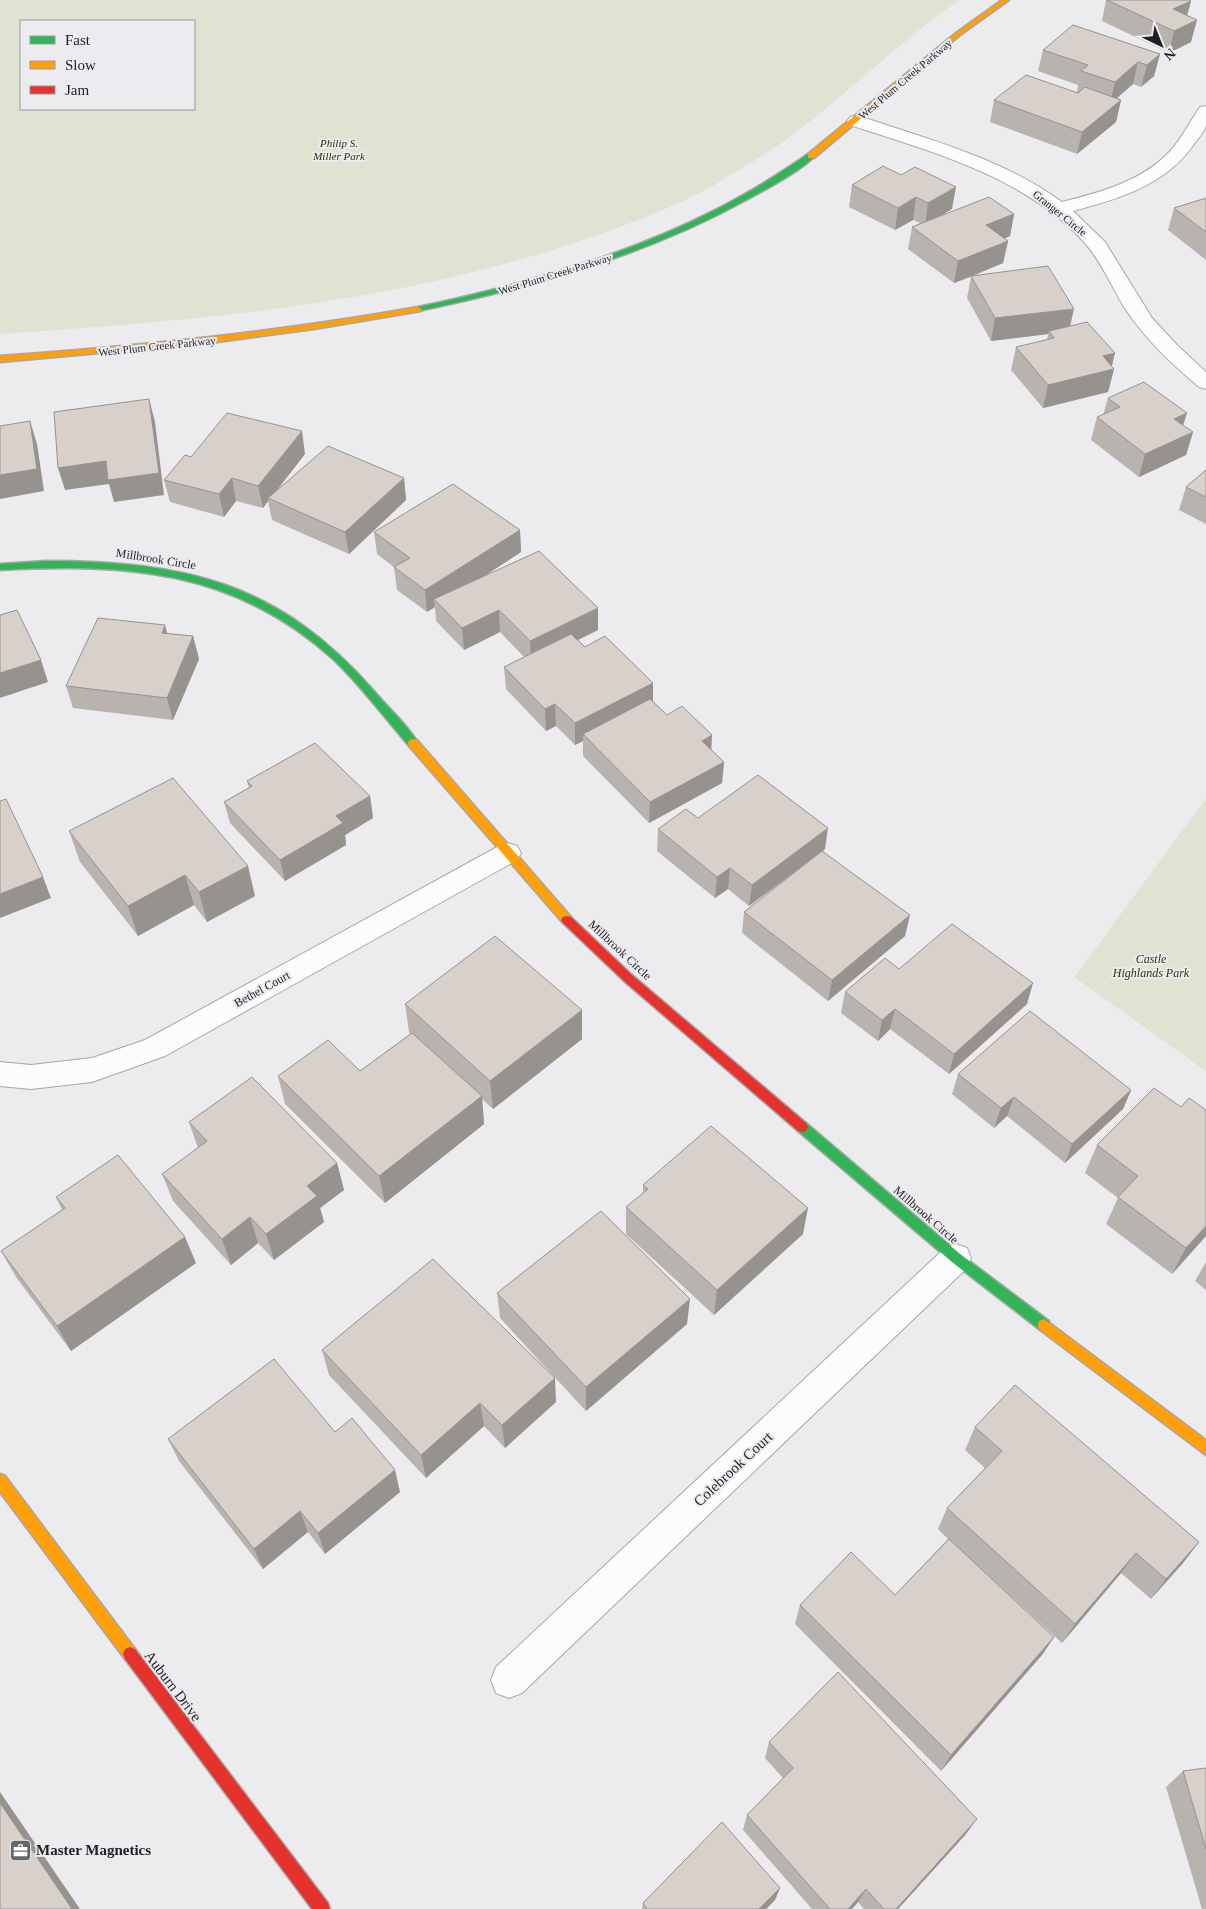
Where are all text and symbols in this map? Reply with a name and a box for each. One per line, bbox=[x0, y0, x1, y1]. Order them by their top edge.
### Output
legend bbox=[20, 20, 195, 110]
north arrow bbox=[1136, 20, 1186, 70]
text: Fast bbox=[65, 32, 91, 48]
street label: West Plum Creek Parkway bbox=[856, 36, 954, 122]
text: N bbox=[1161, 45, 1178, 63]
text: Slow bbox=[65, 57, 96, 73]
text: Jam bbox=[65, 82, 89, 98]
park label: Philip S. Miller Park bbox=[312, 137, 366, 162]
street label: Granger Circle bbox=[1031, 188, 1089, 238]
street label: West Plum Creek Parkway bbox=[497, 251, 614, 297]
street label: West Plum Creek Parkway bbox=[98, 334, 217, 358]
street label: Millbrook Circle bbox=[115, 546, 197, 572]
street label: Millbrook Circle bbox=[586, 917, 654, 983]
park label: Castle Highlands Park bbox=[1112, 952, 1190, 980]
street label: Bethel Court bbox=[232, 968, 293, 1010]
street label: Millbrook Circle bbox=[891, 1183, 961, 1247]
street label: Colebrook Court bbox=[691, 1428, 776, 1509]
street label: Auburn Drive bbox=[141, 1648, 205, 1725]
office icon: Master Magnetics bbox=[8, 1838, 32, 1862]
place label: Master Magnetics bbox=[36, 1842, 151, 1858]

